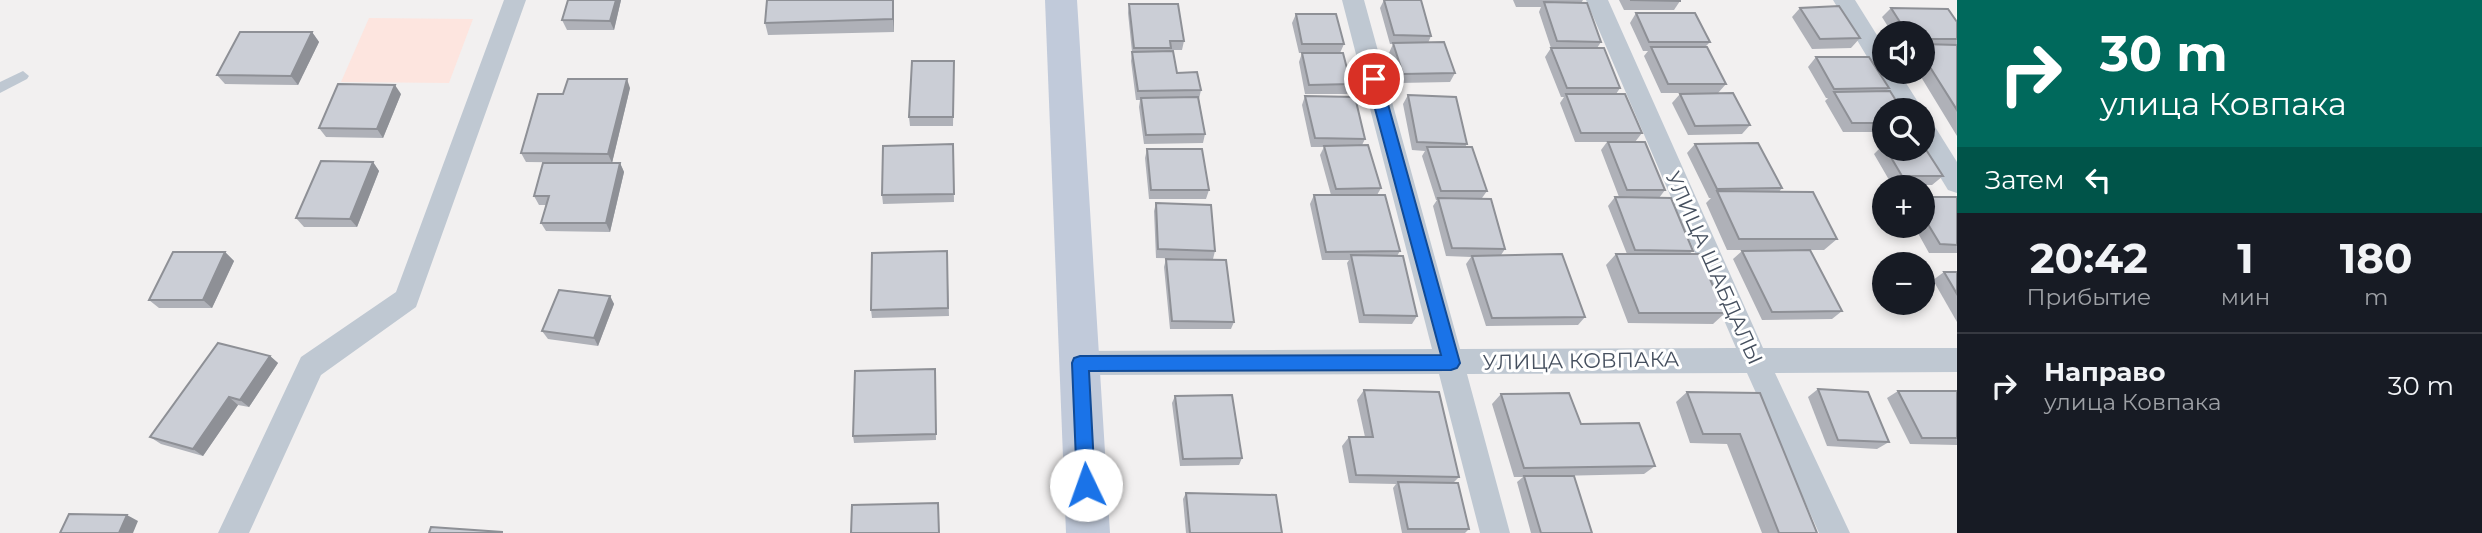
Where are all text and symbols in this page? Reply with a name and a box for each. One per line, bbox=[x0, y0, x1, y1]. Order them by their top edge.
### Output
map controls bbox=[1872, 21, 1935, 315]
button: sound bbox=[1872, 21, 1935, 84]
text: 30 m bbox=[2100, 24, 2228, 83]
icon: right bbox=[1985, 28, 2076, 119]
pin bbox=[1344, 49, 1404, 109]
icon: arrive bbox=[1355, 60, 1393, 98]
text: улица Ковпака bbox=[2100, 84, 2347, 123]
button: search bbox=[1872, 98, 1935, 161]
icon: left bbox=[2079, 161, 2117, 199]
text: Затем bbox=[1985, 164, 2065, 196]
street label: УЛИЦА ШАБДАЛЫ bbox=[1661, 167, 1768, 368]
button: + bbox=[1872, 175, 1935, 238]
text: 20:42 bbox=[2030, 232, 2148, 284]
text: 1 bbox=[2237, 232, 2254, 284]
text: 180 bbox=[2340, 232, 2412, 284]
button: − bbox=[1872, 252, 1935, 315]
text: Прибытие bbox=[2027, 283, 2151, 311]
text: мин bbox=[2221, 283, 2270, 311]
text: m bbox=[2364, 283, 2388, 311]
street label: УЛИЦА КОВПАКА bbox=[1483, 346, 1680, 375]
text: Направо bbox=[2044, 356, 2165, 388]
icon: right bbox=[1985, 367, 2023, 405]
text: 30 m bbox=[2388, 370, 2454, 402]
text: улица Ковпака bbox=[2044, 388, 2221, 416]
position arrow bbox=[1049, 448, 1123, 522]

